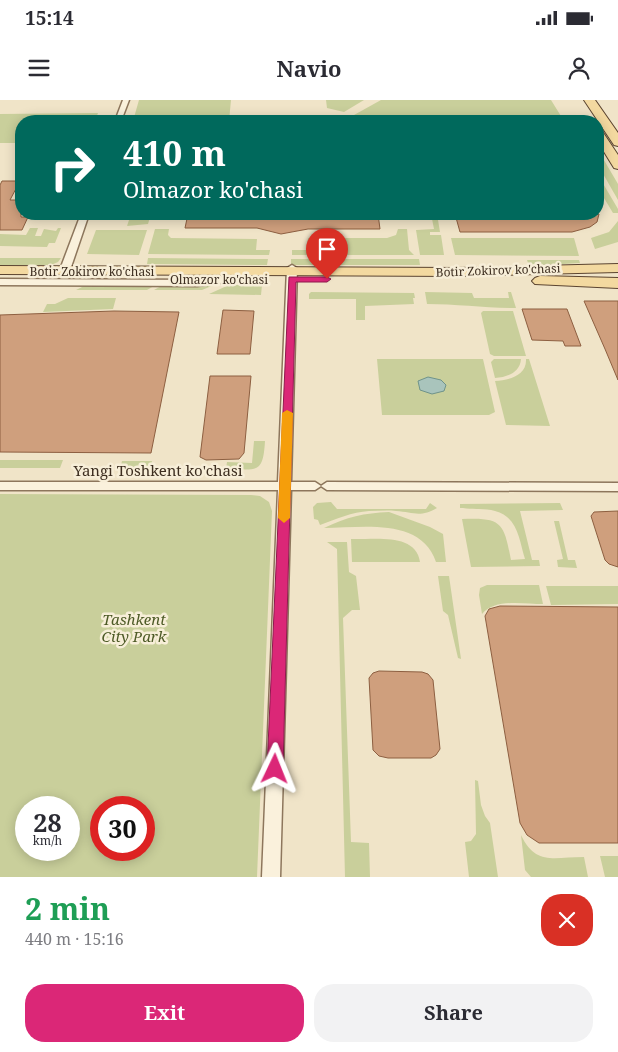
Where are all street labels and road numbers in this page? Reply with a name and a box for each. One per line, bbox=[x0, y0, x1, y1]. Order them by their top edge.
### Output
street label: Botir Zokirov ko'chasi bbox=[435, 259, 561, 281]
street label: Botir Zokirov ko'chasi bbox=[30, 263, 155, 280]
street label: Olmazor ko'chasi bbox=[170, 271, 268, 288]
street label: Yangi Toshkent ko'chasi bbox=[72, 460, 243, 480]

